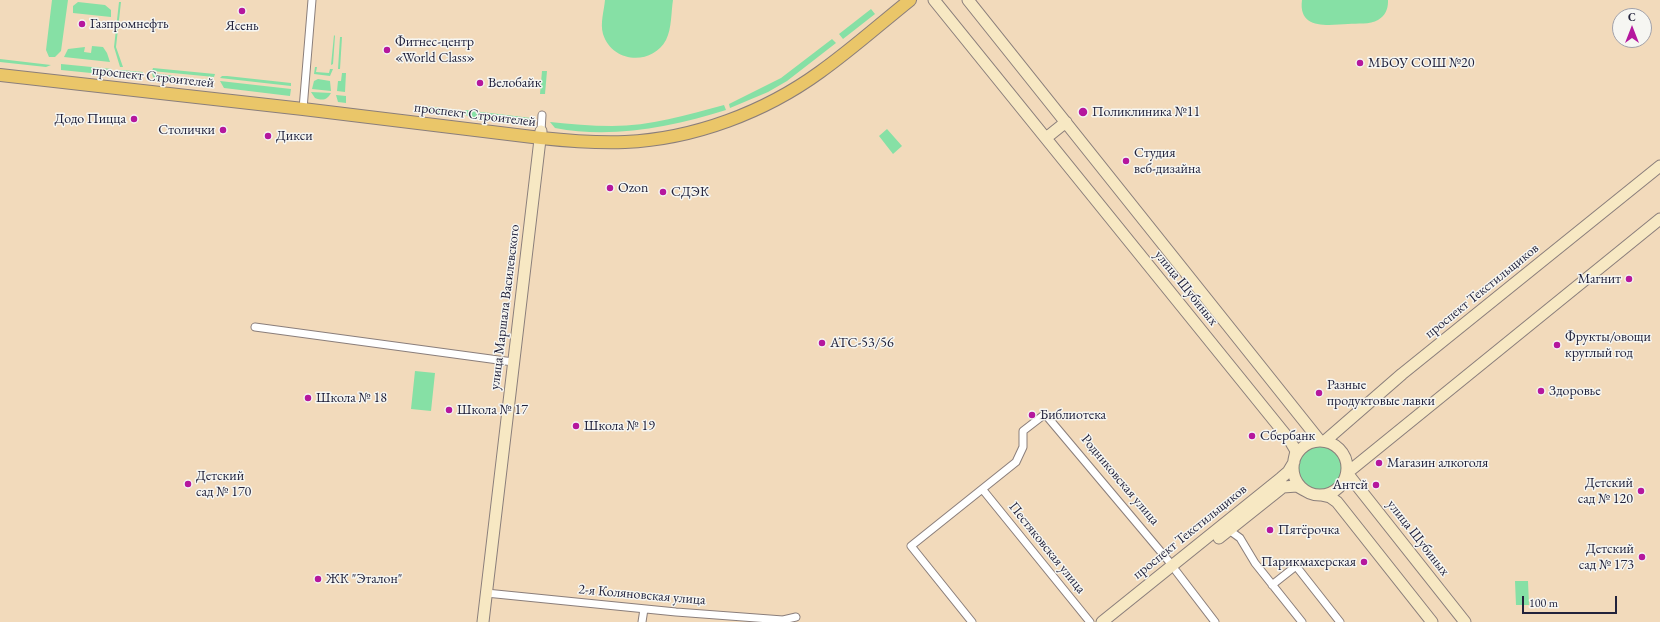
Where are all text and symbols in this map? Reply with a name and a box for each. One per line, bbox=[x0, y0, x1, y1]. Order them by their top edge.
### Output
marker: Ясень bbox=[237, 6, 247, 16]
north arrow bbox=[1612, 8, 1652, 48]
text: С bbox=[1628, 10, 1636, 24]
place label: Газпромнефть bbox=[90, 16, 169, 32]
place label: Ясень bbox=[225, 18, 259, 34]
marker: Газпромнефть bbox=[77, 19, 87, 29]
place label: Фитнес-центр «World Class» bbox=[395, 34, 475, 66]
marker: Фитнес-центр «World Class» bbox=[382, 45, 392, 55]
place label: МБОУ СОШ №20 bbox=[1368, 55, 1474, 71]
marker: МБОУ СОШ №20 bbox=[1355, 58, 1365, 68]
street label: проспект Строителей bbox=[91, 62, 215, 92]
place label: Велобайк bbox=[488, 75, 541, 91]
marker: Велобайк bbox=[475, 78, 485, 88]
street label: проспект Строителей bbox=[413, 99, 537, 131]
place label: Поликлиника №11 bbox=[1092, 104, 1200, 120]
marker: Поликлиника №11 bbox=[1077, 106, 1089, 118]
place label: Додо Пицца bbox=[54, 111, 126, 127]
marker: Додо Пицца bbox=[129, 114, 139, 124]
place label: Столички bbox=[158, 122, 215, 138]
marker: Столички bbox=[218, 125, 228, 135]
place label: Дикси bbox=[276, 128, 313, 144]
marker: Дикси bbox=[263, 131, 273, 141]
place label: Студия веб-дизайна bbox=[1134, 145, 1201, 178]
marker: Студия веб-дизайна bbox=[1121, 156, 1131, 166]
place label: Ozon bbox=[618, 180, 648, 196]
marker: Ozon bbox=[605, 183, 615, 193]
place label: СДЭК bbox=[671, 184, 709, 200]
marker: СДЭК bbox=[658, 187, 668, 197]
street label: улица Маршала Василевского bbox=[487, 223, 523, 391]
street label: проспект Текстильщиков bbox=[1422, 240, 1542, 342]
street label: улица Шубиных bbox=[1151, 247, 1221, 329]
place label: Магнит bbox=[1578, 271, 1621, 287]
marker: Магнит bbox=[1624, 274, 1634, 284]
place label: Фрукты/овощи круглый год bbox=[1565, 329, 1651, 362]
place label: АТС-53/56 bbox=[830, 335, 894, 351]
marker: АТС-53/56 bbox=[817, 338, 827, 348]
marker: Фрукты/овощи круглый год bbox=[1552, 340, 1562, 350]
place label: Разные продуктовые лавки bbox=[1327, 377, 1435, 410]
place label: Здоровье bbox=[1549, 383, 1601, 399]
marker: Здоровье bbox=[1536, 386, 1546, 396]
marker: Разные продуктовые лавки bbox=[1314, 388, 1324, 398]
place label: Школа № 18 bbox=[316, 390, 387, 406]
marker: Школа № 18 bbox=[303, 393, 313, 403]
place label: Школа № 17 bbox=[457, 402, 528, 418]
marker: Школа № 17 bbox=[444, 405, 454, 415]
place label: Библиотека bbox=[1040, 407, 1106, 423]
marker: Библиотека bbox=[1027, 410, 1037, 420]
place label: Школа № 19 bbox=[584, 418, 655, 434]
marker: Школа № 19 bbox=[571, 421, 581, 431]
place label: Сбербанк bbox=[1260, 428, 1315, 444]
street label: Родниковская улица bbox=[1077, 431, 1163, 529]
marker: Сбербанк bbox=[1247, 431, 1257, 441]
place label: Магазин алкоголя bbox=[1387, 455, 1488, 471]
marker: Магазин алкоголя bbox=[1374, 458, 1384, 468]
place label: Детский сад № 170 bbox=[196, 468, 251, 500]
place label: Детский сад № 120 bbox=[1578, 475, 1633, 508]
place label: Антей bbox=[1332, 477, 1368, 493]
marker: Детский сад № 170 bbox=[183, 479, 193, 489]
marker: Антей bbox=[1371, 480, 1381, 490]
street label: проспект Текстильщиков bbox=[1130, 481, 1250, 583]
marker: Детский сад № 120 bbox=[1636, 486, 1646, 496]
street label: улица Шубиных bbox=[1383, 497, 1453, 579]
street label: Пестяковская улица bbox=[1005, 499, 1089, 597]
place label: Пятёрочка bbox=[1278, 522, 1340, 538]
marker: Пятёрочка bbox=[1265, 525, 1275, 535]
place label: Детский сад № 173 bbox=[1579, 541, 1634, 574]
marker: Детский сад № 173 bbox=[1637, 552, 1647, 562]
place label: Парикмахерская bbox=[1261, 554, 1356, 570]
marker: Парикмахерская bbox=[1359, 557, 1369, 567]
place label: ЖК "Эталон" bbox=[326, 571, 402, 587]
marker: ЖК "Эталон" bbox=[313, 574, 323, 584]
street label: 2-я Коляновская улица bbox=[578, 581, 706, 609]
scale bar bbox=[1524, 588, 1619, 614]
text: 100 m bbox=[1529, 595, 1558, 611]

